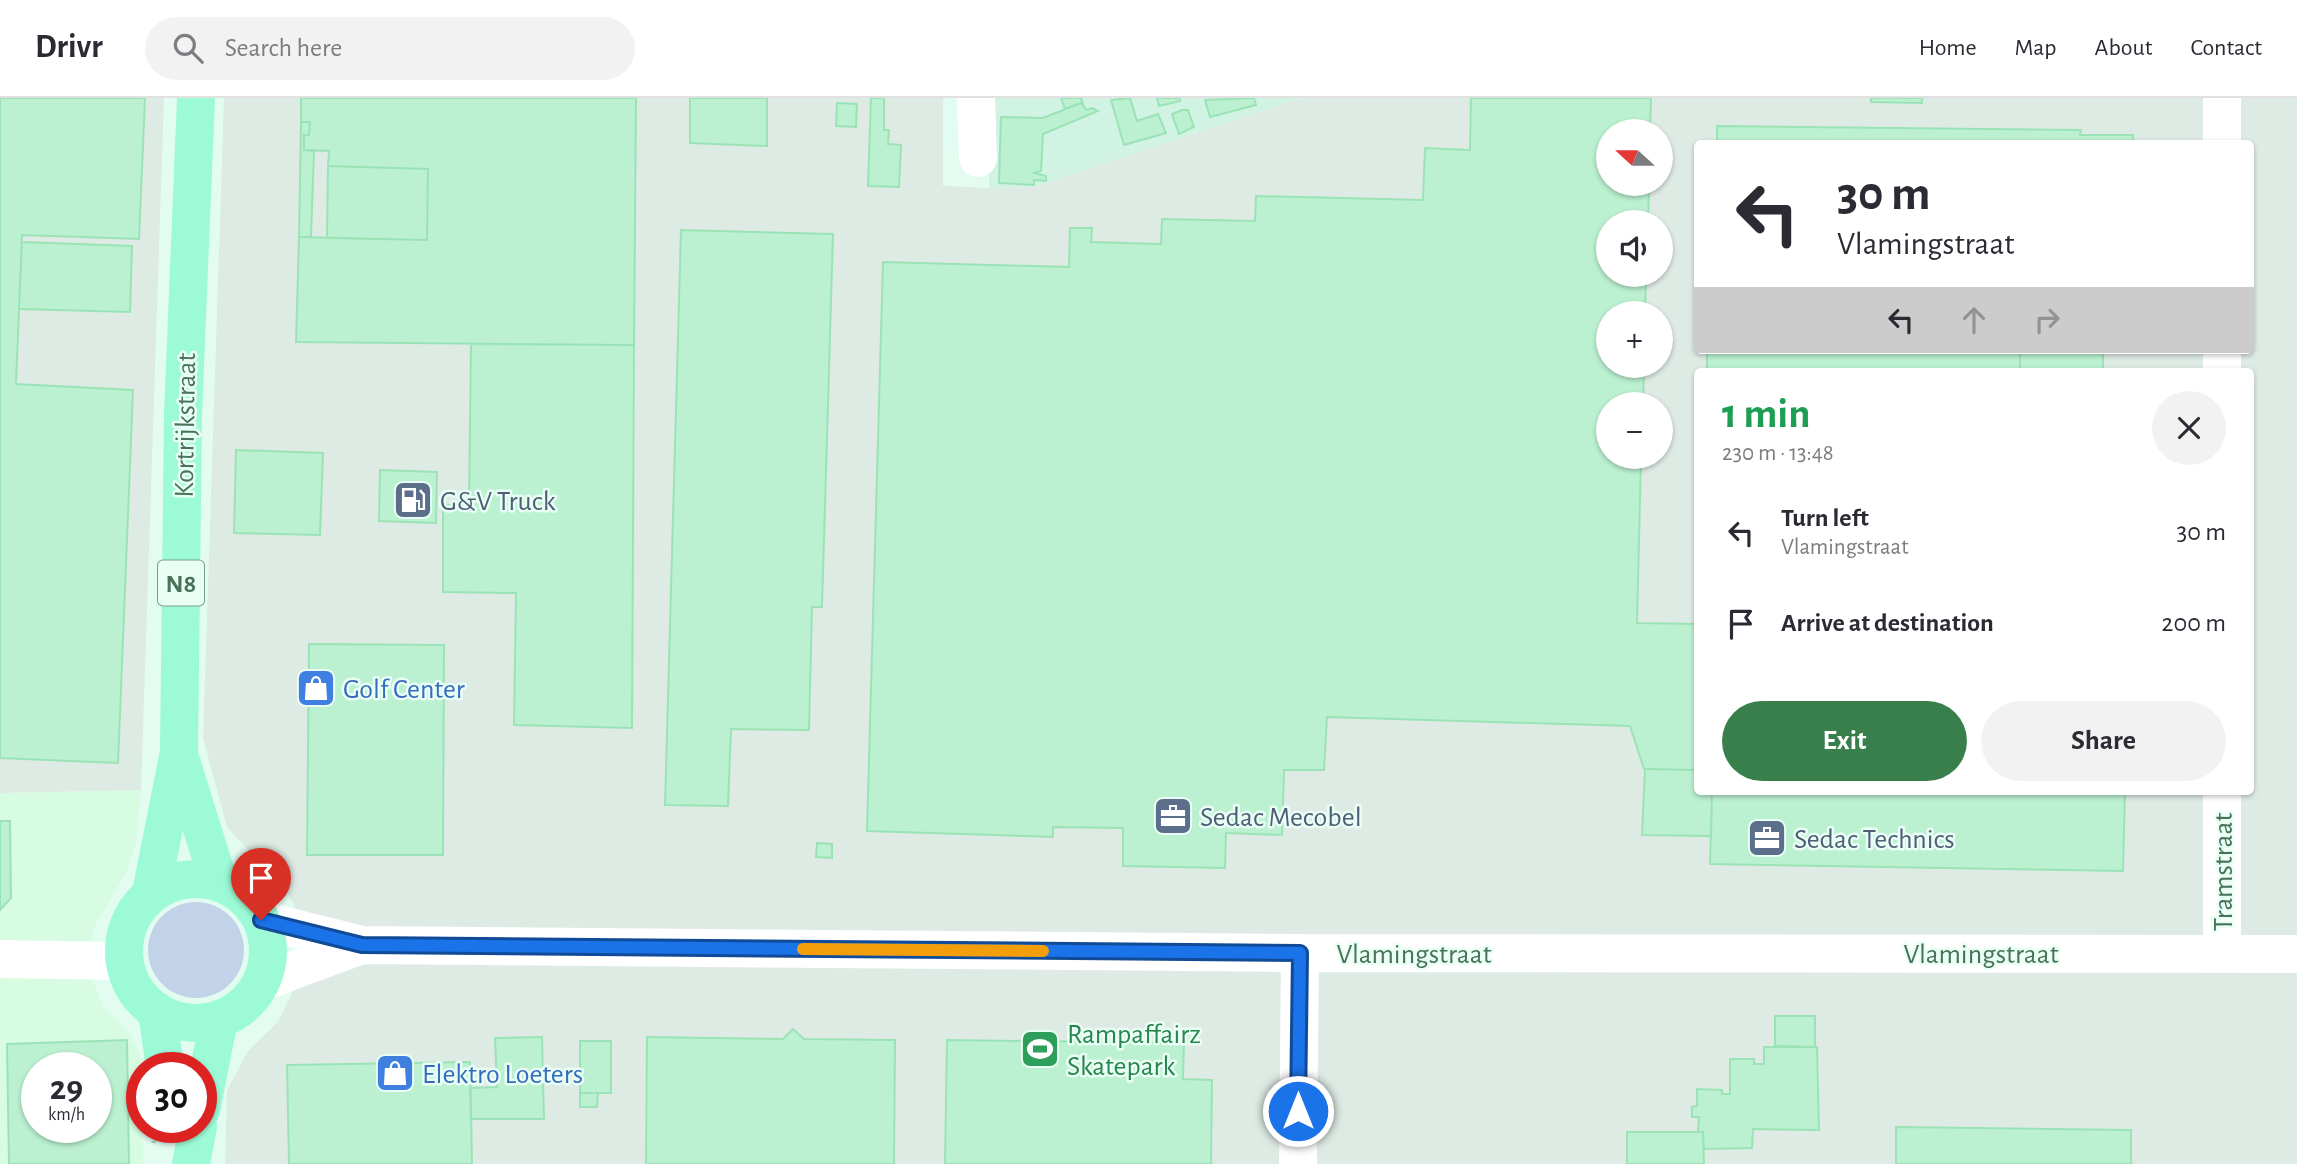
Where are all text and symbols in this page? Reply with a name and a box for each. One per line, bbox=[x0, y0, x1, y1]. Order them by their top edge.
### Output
search box bbox=[145, 17, 635, 80]
icon: search bbox=[169, 29, 207, 67]
text: Drivr bbox=[35, 31, 103, 64]
text: Search here bbox=[225, 35, 342, 61]
text: Home bbox=[1919, 36, 1977, 60]
text: Map bbox=[2015, 36, 2057, 60]
text: About bbox=[2095, 36, 2152, 60]
text: Contact bbox=[2190, 36, 2262, 60]
north arrow bbox=[1596, 119, 1673, 196]
map controls bbox=[1596, 119, 1673, 469]
icon: left bbox=[1722, 168, 1813, 259]
text: 30 m bbox=[1837, 170, 1931, 219]
button: sound bbox=[1596, 210, 1673, 287]
text: Vlamingstraat bbox=[1837, 228, 2014, 260]
button: + bbox=[1596, 301, 1673, 378]
icon: left bbox=[1882, 301, 1920, 339]
icon: ahead bbox=[1955, 301, 1993, 339]
icon: right bbox=[2028, 301, 2066, 339]
street label: Kortrijkstraat bbox=[171, 352, 201, 498]
button: close bbox=[2152, 391, 2226, 465]
button: − bbox=[1596, 392, 1673, 469]
text: 1 min bbox=[1722, 393, 1811, 435]
text: 230 m · 13:48 bbox=[1722, 442, 1834, 465]
fuel station icon: G&V Truck bbox=[392, 479, 434, 521]
place label: G&V Truck bbox=[440, 488, 556, 516]
text: Turn left bbox=[1781, 505, 1869, 531]
icon: left bbox=[1722, 514, 1760, 552]
text: 30 m bbox=[2176, 519, 2226, 545]
text: Vlamingstraat bbox=[1781, 536, 1909, 559]
road number: N8 bbox=[158, 561, 204, 606]
icon: arrive bbox=[1722, 605, 1760, 643]
text: Arrive at destination bbox=[1781, 610, 1994, 636]
text: 200 m bbox=[2162, 610, 2226, 636]
shop icon: Golf Center bbox=[295, 667, 337, 709]
place label: Golf Center bbox=[343, 676, 465, 704]
button: Exit bbox=[1722, 701, 1967, 781]
button: Share bbox=[1981, 701, 2226, 781]
office icon: Sedac Mecobel bbox=[1152, 795, 1194, 837]
place label: Sedac Mecobel bbox=[1200, 804, 1362, 832]
street label: Tramstraat bbox=[2210, 813, 2238, 931]
office icon: Sedac Technics bbox=[1746, 817, 1788, 859]
place label: Sedac Technics bbox=[1794, 826, 1955, 854]
pin bbox=[231, 848, 291, 920]
icon: arrive bbox=[242, 859, 280, 897]
street label: Vlamingstraat bbox=[1336, 941, 1492, 969]
street label: Vlamingstraat bbox=[1903, 941, 2059, 969]
place label: Rampaffairz Skatepark bbox=[1067, 1021, 1201, 1081]
sports icon: Rampaffairz Skatepark bbox=[1019, 1028, 1061, 1070]
speed limit sign: 30 bbox=[126, 1052, 217, 1143]
shop icon: Elektro Loeters bbox=[374, 1052, 416, 1094]
place label: Elektro Loeters bbox=[422, 1061, 583, 1089]
text: 29 bbox=[50, 1071, 83, 1106]
position arrow bbox=[1261, 1074, 1335, 1148]
text: km/h bbox=[48, 1106, 85, 1124]

